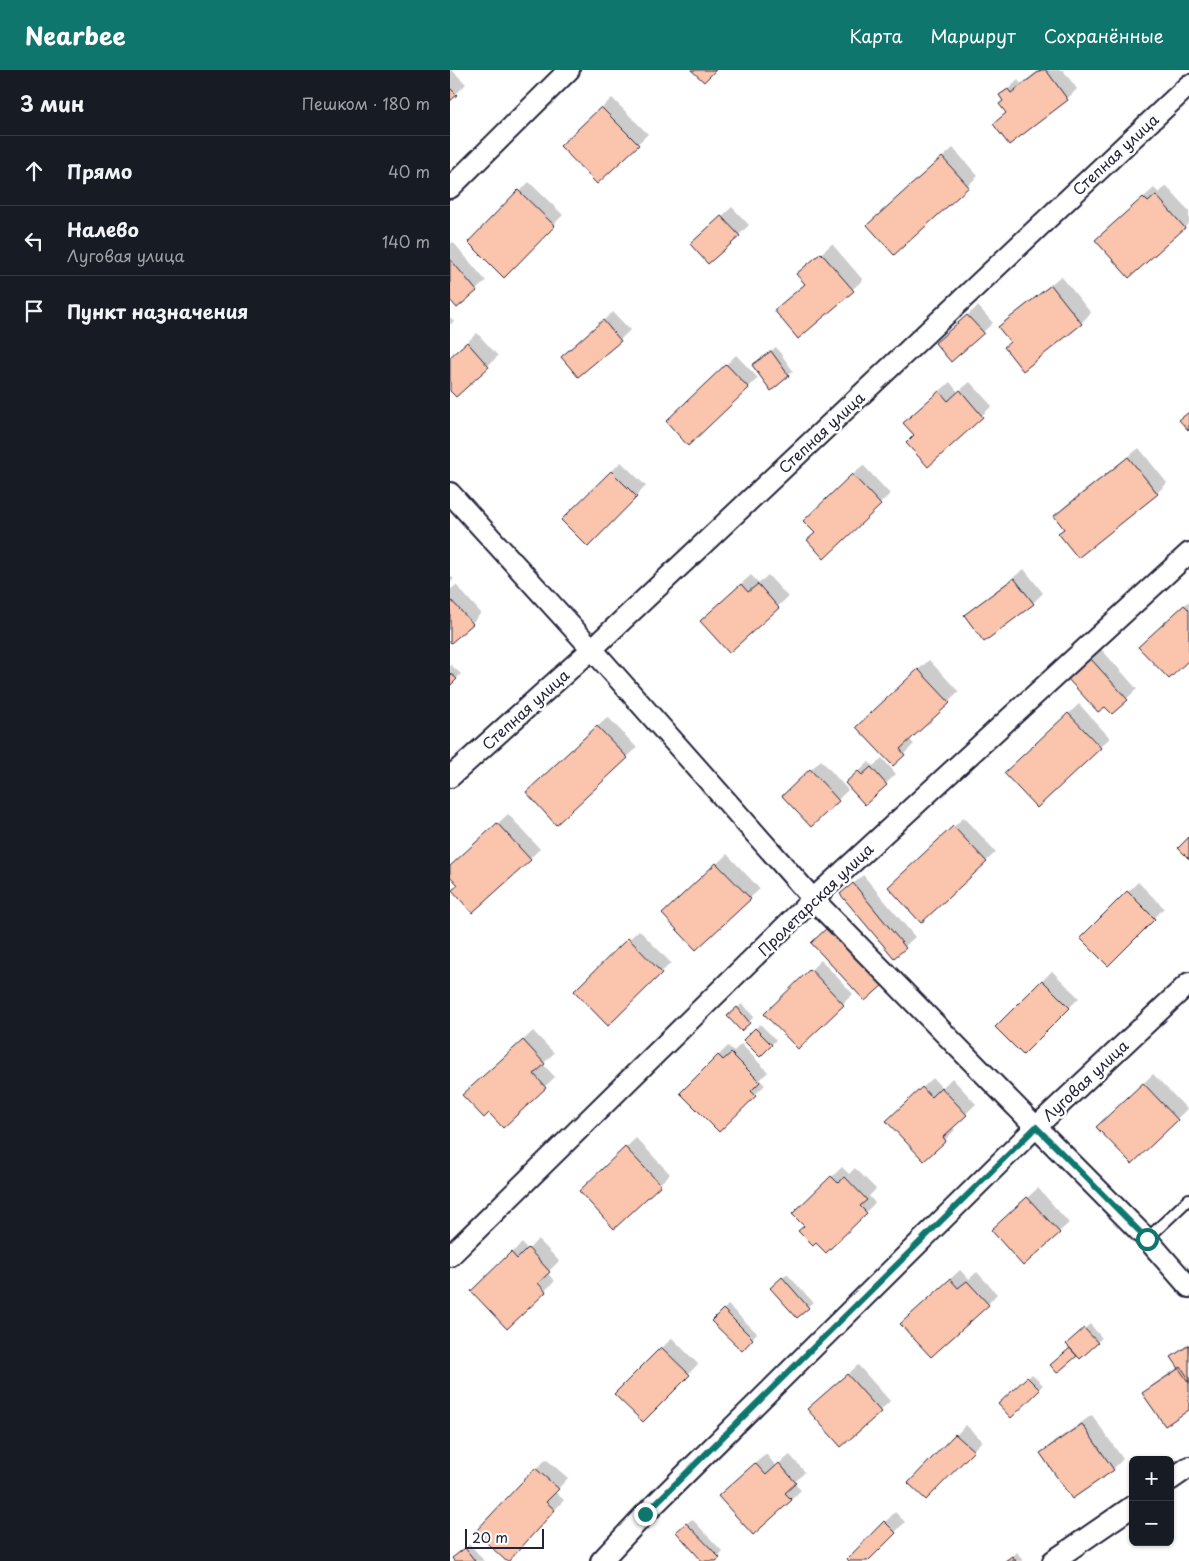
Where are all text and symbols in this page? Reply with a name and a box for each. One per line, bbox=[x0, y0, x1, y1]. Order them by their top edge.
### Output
text: Nearbee bbox=[25, 17, 126, 53]
text: Карта bbox=[850, 22, 902, 49]
text: Маршрут bbox=[930, 22, 1016, 49]
text: Сохранённые bbox=[1044, 22, 1164, 49]
text: 3 мин bbox=[20, 87, 84, 119]
text: Пешком · 180 m bbox=[302, 91, 430, 115]
street label: Степная улица bbox=[1067, 107, 1164, 200]
icon: ahead bbox=[20, 157, 48, 185]
text: Прямо bbox=[67, 157, 132, 185]
text: 40 m bbox=[388, 159, 430, 183]
text: Налево bbox=[67, 215, 139, 243]
icon: left bbox=[20, 227, 48, 255]
text: 140 m bbox=[382, 229, 430, 253]
text: Луговая улица bbox=[67, 243, 185, 267]
icon: arrive bbox=[20, 297, 48, 325]
text: Пункт назначения bbox=[67, 297, 248, 325]
street label: Степная улица bbox=[773, 385, 870, 478]
street label: Степная улица bbox=[476, 663, 574, 755]
street label: Пролетарская улица bbox=[752, 837, 878, 960]
street label: Луговая улица bbox=[1037, 1034, 1134, 1126]
route start bbox=[1136, 1228, 1159, 1251]
map controls bbox=[1129, 1456, 1174, 1546]
button: + bbox=[1129, 1456, 1174, 1501]
button: − bbox=[1129, 1501, 1174, 1546]
route end bbox=[634, 1503, 657, 1526]
scale bar bbox=[465, 1526, 544, 1549]
text: 20 m bbox=[472, 1527, 508, 1548]

